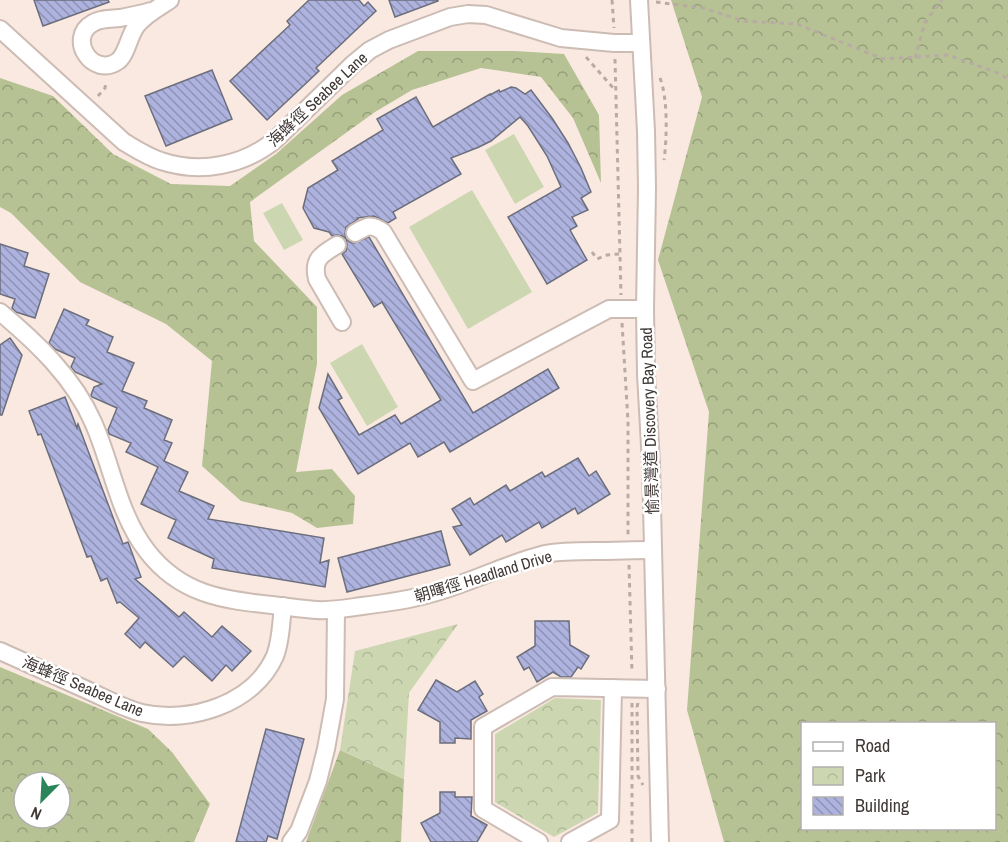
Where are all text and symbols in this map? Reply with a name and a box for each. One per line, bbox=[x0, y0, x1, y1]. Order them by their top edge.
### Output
street label: 海蜂徑 Seabee Lane bbox=[262, 47, 372, 151]
street label: 愉景灣道 Discovery Bay Road bbox=[635, 327, 663, 515]
street label: 朝暉徑 Headland Drive bbox=[411, 545, 555, 607]
street label: 海蜂徑 Seabee Lane bbox=[19, 651, 147, 721]
legend bbox=[801, 722, 996, 830]
text: Road bbox=[855, 733, 890, 758]
text: Park bbox=[855, 763, 886, 788]
north arrow bbox=[12, 770, 72, 830]
text: Building bbox=[855, 793, 910, 818]
text: N bbox=[27, 802, 45, 826]

